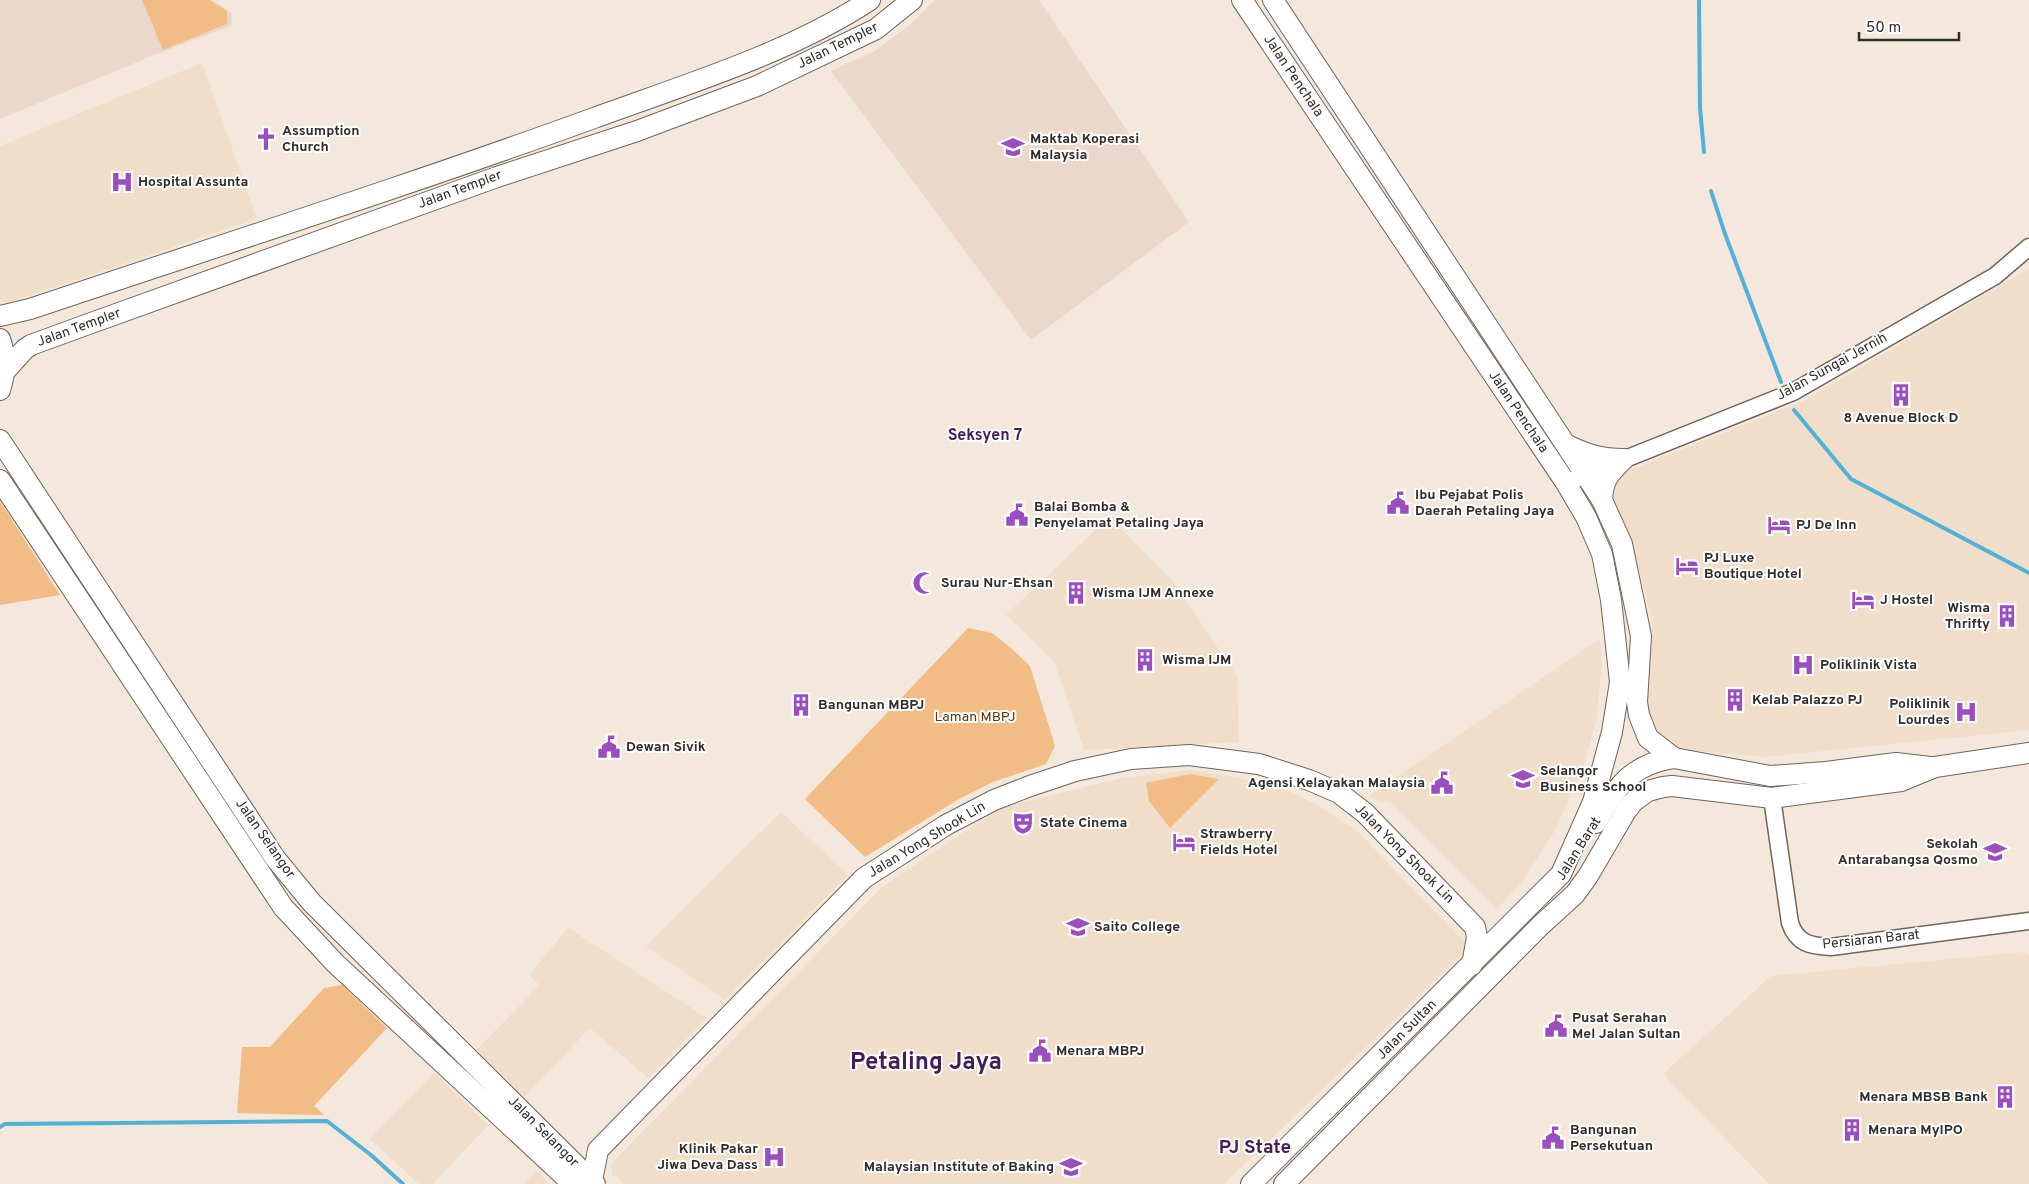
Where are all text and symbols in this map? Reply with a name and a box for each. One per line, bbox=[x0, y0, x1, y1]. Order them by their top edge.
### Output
scale bar bbox=[1859, 10, 1959, 42]
street label: Jalan Templer bbox=[795, 19, 882, 73]
text: 50 m bbox=[1866, 19, 1901, 38]
street label: Jalan Penchala bbox=[1259, 32, 1327, 120]
place label: Assumption Church bbox=[282, 123, 359, 156]
church icon: Assumption Church bbox=[253, 126, 279, 152]
place label: Maktab Koperasi Malaysia bbox=[1030, 131, 1139, 164]
school or university icon: Maktab Koperasi Malaysia bbox=[1000, 134, 1026, 160]
street label: Jalan Templer bbox=[416, 167, 505, 213]
hospital icon: Hospital Assunta bbox=[109, 169, 135, 195]
place label: Hospital Assunta bbox=[138, 174, 248, 191]
street label: Jalan Templer bbox=[35, 305, 124, 351]
street label: Jalan Sungai Jernih bbox=[1774, 329, 1890, 405]
street label: Jalan Penchala bbox=[1484, 368, 1552, 456]
building icon: 8 Avenue Block D bbox=[1888, 382, 1914, 408]
place label: 8 Avenue Block D bbox=[1844, 410, 1958, 427]
district label: Seksyen 7 bbox=[948, 426, 1022, 446]
place label: Ibu Pejabat Polis Daerah Petaling Jaya bbox=[1415, 487, 1554, 520]
public building icon: Ibu Pejabat Polis Daerah Petaling Jaya bbox=[1385, 490, 1411, 516]
place label: Balai Bomba & Penyelamat Petaling Jaya bbox=[1034, 499, 1204, 532]
public building icon: Balai Bomba & Penyelamat Petaling Jaya bbox=[1004, 502, 1030, 528]
hotel icon: PJ De Inn bbox=[1766, 512, 1792, 538]
place label: PJ De Inn bbox=[1796, 517, 1856, 534]
place label: PJ Luxe Boutique Hotel bbox=[1704, 550, 1802, 583]
hotel icon: PJ Luxe Boutique Hotel bbox=[1674, 553, 1700, 579]
mosque icon: Surau Nur-Ehsan bbox=[911, 570, 937, 596]
place label: Surau Nur-Ehsan bbox=[941, 575, 1053, 592]
building icon: Wisma IJM Annexe bbox=[1063, 580, 1089, 606]
place label: Wisma IJM Annexe bbox=[1092, 585, 1214, 602]
hotel icon: J Hostel bbox=[1850, 587, 1876, 613]
place label: J Hostel bbox=[1880, 592, 1933, 609]
place label: Wisma Thrifty bbox=[1945, 600, 1990, 633]
building icon: Wisma Thrifty bbox=[1994, 603, 2020, 629]
building icon: Wisma IJM bbox=[1132, 647, 1158, 673]
place label: Wisma IJM bbox=[1162, 652, 1231, 669]
hospital icon: Poliklinik Vista bbox=[1790, 652, 1816, 678]
place label: Poliklinik Vista bbox=[1820, 657, 1917, 674]
building icon: Kelab Palazzo PJ bbox=[1722, 687, 1748, 713]
building icon: Bangunan MBPJ bbox=[788, 692, 814, 718]
place label: Kelab Palazzo PJ bbox=[1752, 692, 1863, 709]
place label: Poliklinik Lourdes bbox=[1889, 696, 1950, 729]
place label: Bangunan MBPJ bbox=[818, 697, 924, 714]
hospital icon: Poliklinik Lourdes bbox=[1953, 699, 1979, 725]
park label: Laman MBPJ bbox=[934, 709, 1016, 726]
public building icon: Dewan Sivik bbox=[596, 734, 622, 760]
place label: Dewan Sivik bbox=[626, 739, 706, 756]
place label: Selangor Business School bbox=[1540, 763, 1646, 796]
school or university icon: Selangor Business School bbox=[1510, 766, 1536, 792]
public building icon: Agensi Kelayakan Malaysia bbox=[1429, 770, 1455, 796]
place label: Agensi Kelayakan Malaysia bbox=[1248, 775, 1425, 792]
street label: Jalan Selangor bbox=[231, 796, 299, 883]
street label: Jalan Yong Shook Lin bbox=[865, 798, 989, 882]
street label: Jalan Yong Shook Lin bbox=[1351, 801, 1457, 907]
theatre icon: State Cinema bbox=[1010, 810, 1036, 836]
street label: Jalan Barat bbox=[1553, 814, 1605, 884]
place label: State Cinema bbox=[1040, 815, 1127, 832]
place label: Strawberry Fields Hotel bbox=[1200, 826, 1278, 859]
hotel icon: Strawberry Fields Hotel bbox=[1171, 829, 1197, 855]
place label: Sekolah Antarabangsa Qosmo bbox=[1838, 836, 1978, 869]
school or university icon: Sekolah Antarabangsa Qosmo bbox=[1982, 839, 2008, 865]
school or university icon: Saito College bbox=[1065, 914, 1091, 940]
place label: Saito College bbox=[1094, 919, 1180, 936]
street label: Persiaran Barat bbox=[1821, 926, 1921, 954]
street label: Jalan Sultan bbox=[1373, 996, 1441, 1064]
place label: Pusat Serahan Mel Jalan Sultan bbox=[1572, 1010, 1681, 1043]
public building icon: Pusat Serahan Mel Jalan Sultan bbox=[1543, 1013, 1569, 1039]
public building icon: Menara MBPJ bbox=[1027, 1038, 1053, 1064]
place label: Menara MBPJ bbox=[1056, 1043, 1144, 1060]
district label: Petaling Jaya bbox=[850, 1048, 1002, 1078]
building icon: Menara MBSB Bank bbox=[1992, 1084, 2018, 1110]
place label: Menara MBSB Bank bbox=[1859, 1089, 1988, 1106]
street label: Jalan Selangor bbox=[504, 1093, 582, 1171]
building icon: Menara MyIPO bbox=[1839, 1117, 1865, 1143]
place label: Bangunan Persekutuan bbox=[1570, 1122, 1653, 1155]
place label: Menara MyIPO bbox=[1868, 1122, 1963, 1139]
public building icon: Bangunan Persekutuan bbox=[1540, 1125, 1566, 1151]
district label: PJ State bbox=[1219, 1136, 1291, 1160]
place label: Klinik Pakar Jiwa Deva Dass bbox=[657, 1141, 758, 1174]
hospital icon: Klinik Pakar Jiwa Deva Dass bbox=[761, 1144, 787, 1170]
school or university icon: Malaysian Institute of Baking bbox=[1058, 1154, 1084, 1180]
place label: Malaysian Institute of Baking bbox=[864, 1159, 1054, 1176]

